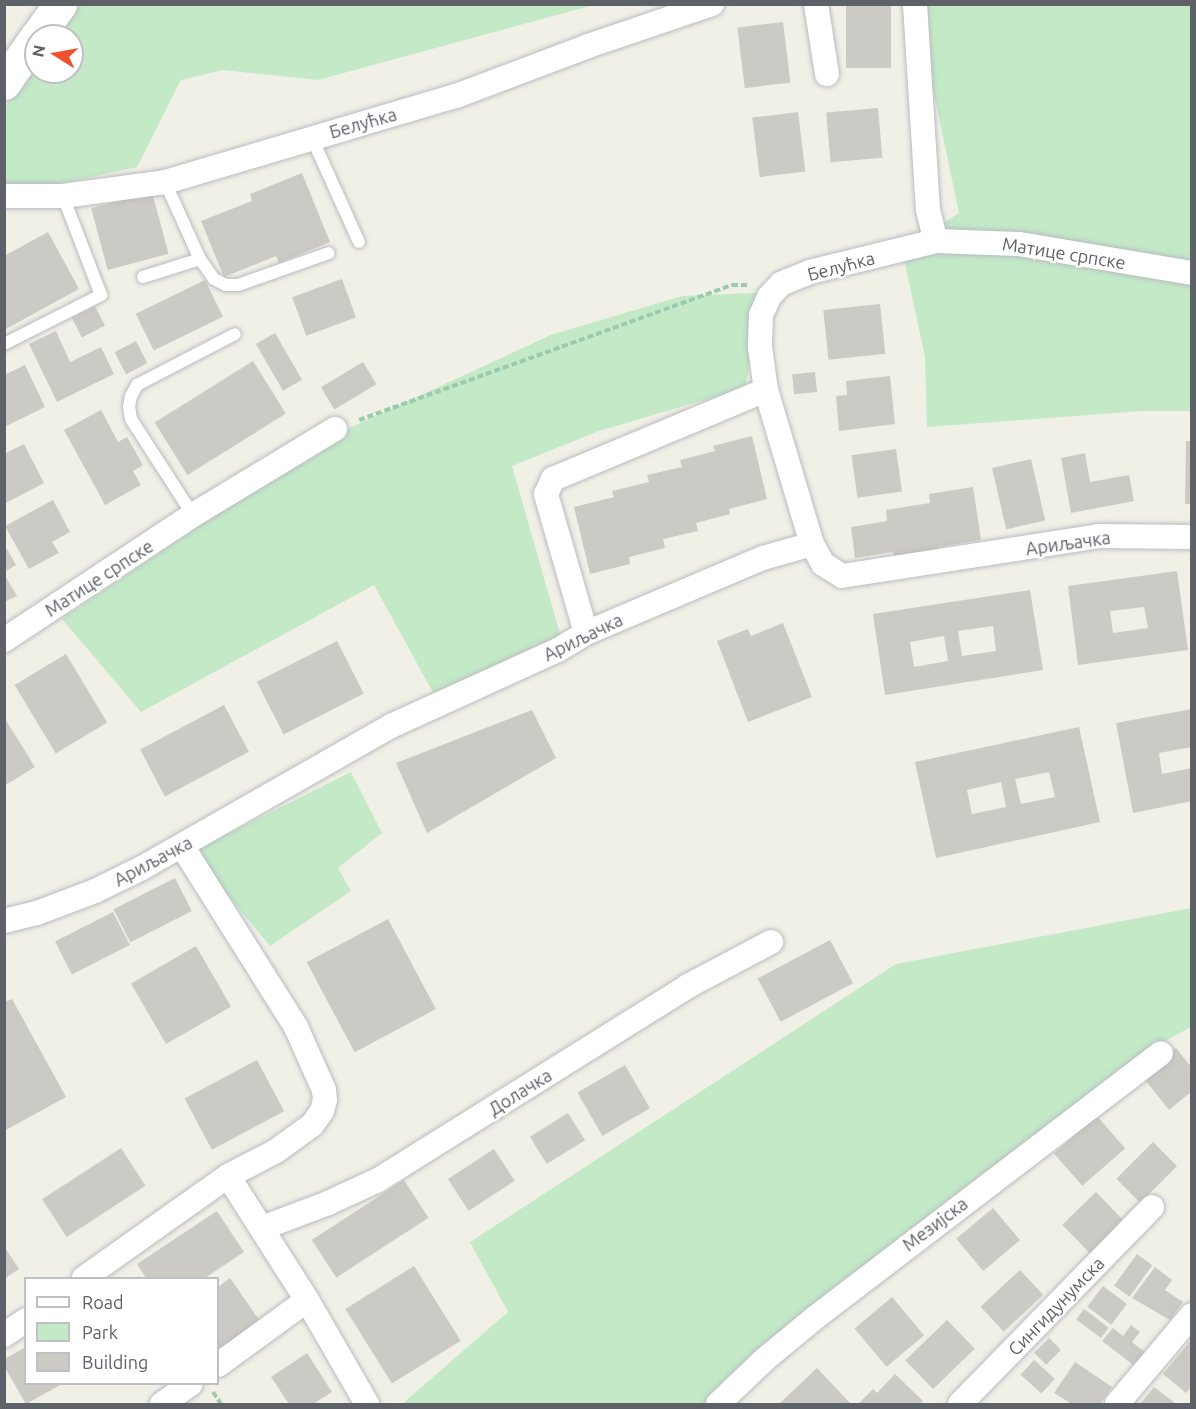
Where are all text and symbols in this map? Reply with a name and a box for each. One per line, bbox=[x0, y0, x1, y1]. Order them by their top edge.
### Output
north arrow bbox=[24, 24, 84, 84]
text: N bbox=[28, 43, 48, 59]
street label: Белућка bbox=[327, 103, 399, 143]
street label: Матице српске bbox=[1001, 233, 1127, 273]
street label: Белућка bbox=[805, 247, 877, 285]
street label: Ариљачка bbox=[1024, 526, 1112, 560]
street label: Матице српске bbox=[41, 535, 157, 621]
street label: Ариљачка bbox=[540, 609, 626, 665]
street label: Ариљачка bbox=[110, 831, 196, 891]
street label: Долачка bbox=[484, 1064, 556, 1120]
street label: Мезијска bbox=[898, 1192, 972, 1256]
street label: Сингидунумска bbox=[1003, 1252, 1109, 1360]
legend bbox=[24, 1277, 219, 1385]
text: Road bbox=[82, 1292, 124, 1312]
text: Park bbox=[82, 1322, 118, 1342]
text: Building bbox=[82, 1352, 148, 1372]

